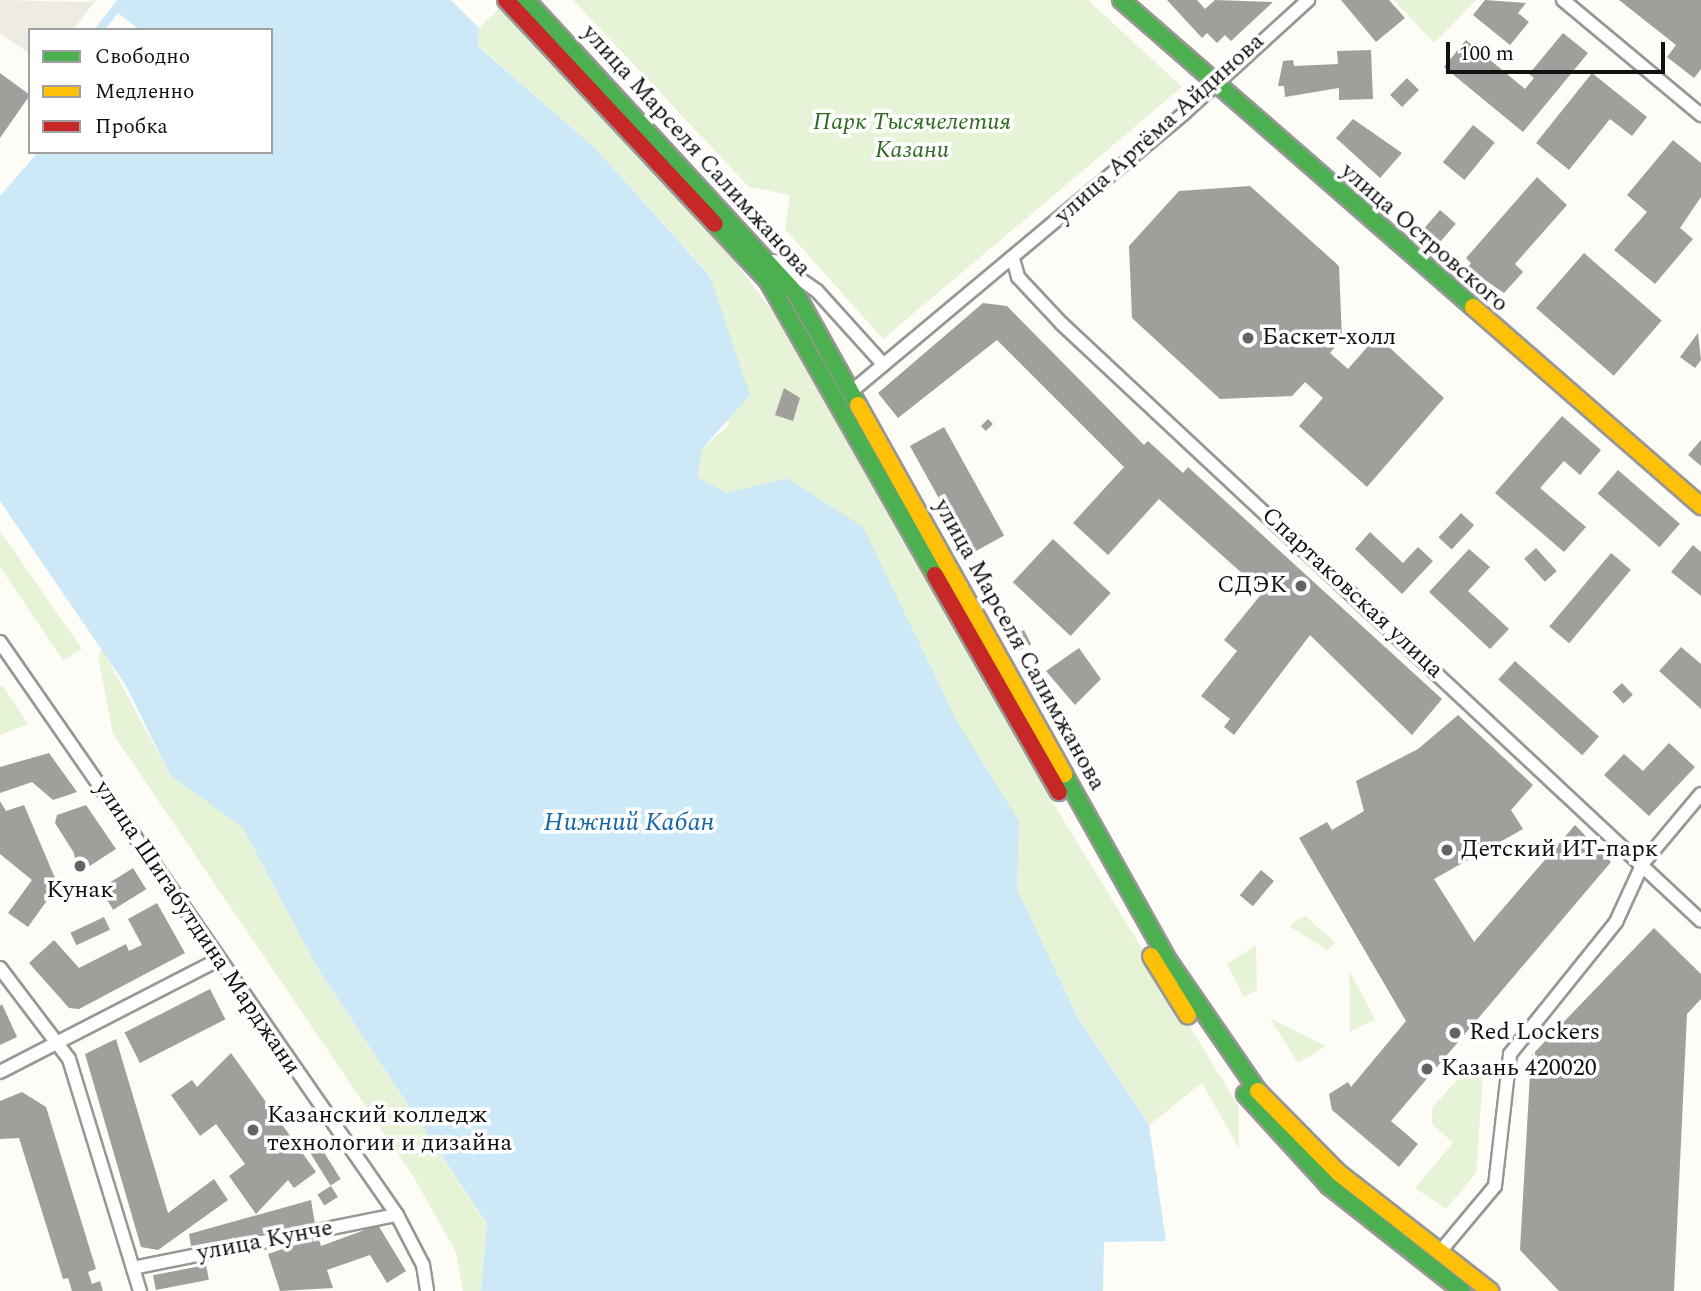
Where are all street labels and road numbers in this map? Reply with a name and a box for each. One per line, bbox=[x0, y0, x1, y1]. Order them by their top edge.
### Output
street label: улица Марселя Салимжанова bbox=[575, 19, 817, 283]
street label: улица Артёма Айдинова bbox=[1049, 27, 1271, 231]
street label: улица Островского bbox=[1334, 157, 1514, 319]
street label: улица Марселя Салимжанова bbox=[927, 494, 1111, 796]
street label: Спартаковская улица bbox=[1255, 501, 1449, 685]
street label: улица Шигабутдина Марджани bbox=[88, 775, 306, 1081]
street label: улица Кунче bbox=[195, 1214, 335, 1268]

